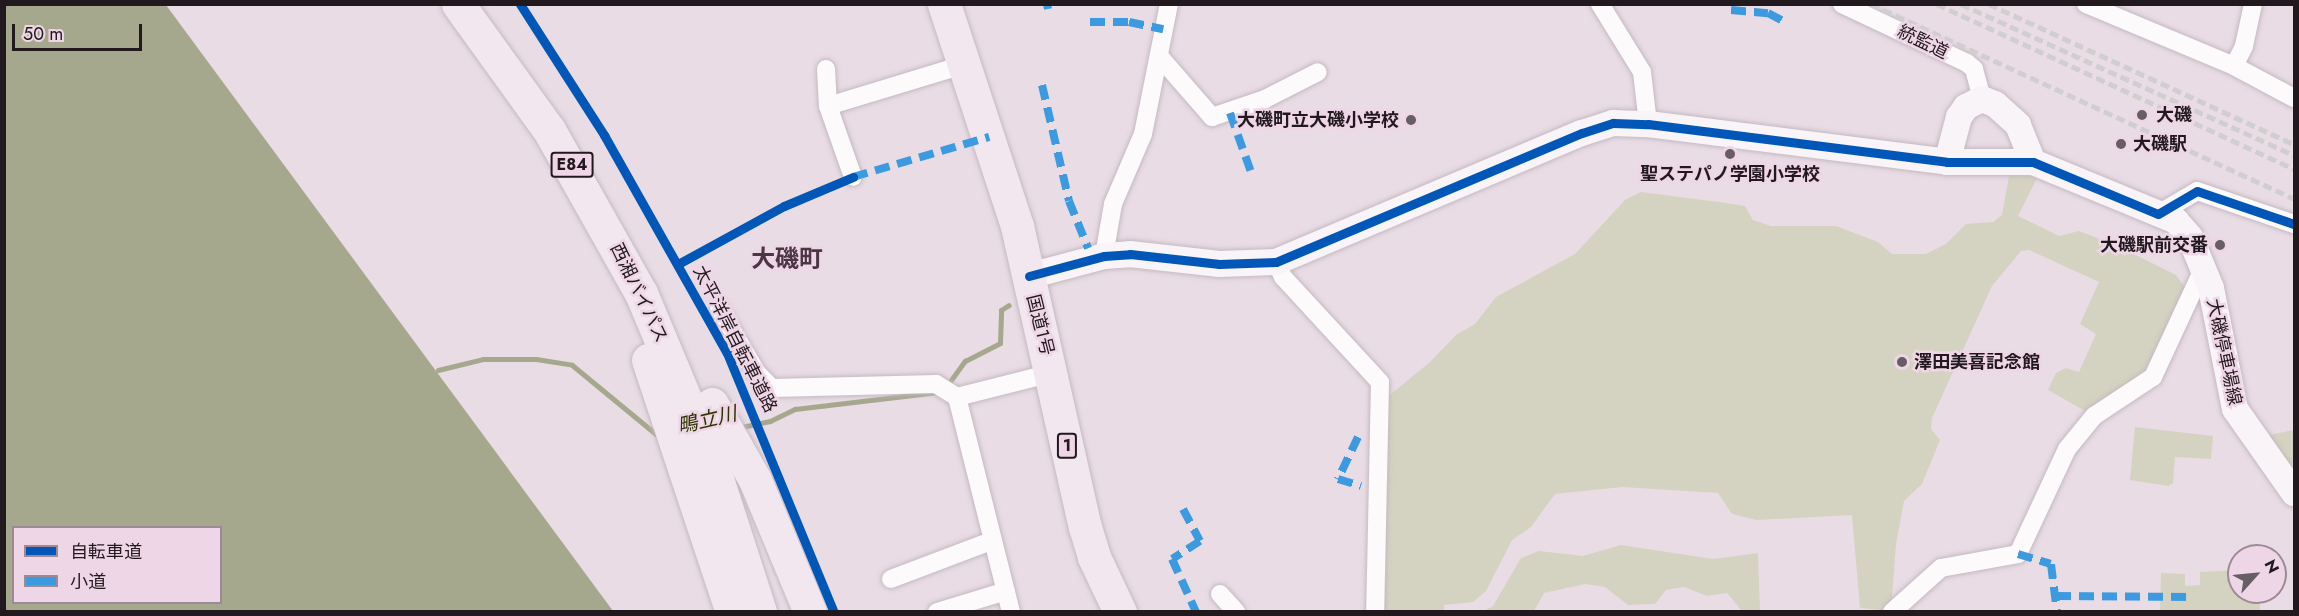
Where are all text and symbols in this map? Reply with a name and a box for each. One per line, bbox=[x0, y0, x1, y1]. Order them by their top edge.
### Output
scale bar bbox=[15, 12, 146, 50]
street label: 統監道 bbox=[1894, 20, 1952, 64]
text: 50 m bbox=[23, 21, 63, 47]
place label: 大磯 bbox=[2156, 104, 2192, 126]
marker: 大磯 bbox=[2133, 106, 2151, 124]
place label: 大磯町立大磯小学校 bbox=[1237, 109, 1399, 131]
marker: 大磯町立大磯小学校 bbox=[1404, 113, 1418, 127]
place label: 大磯駅 bbox=[2133, 133, 2187, 155]
marker: 大磯駅 bbox=[2114, 137, 2128, 151]
marker: 聖ステパノ学園小学校 bbox=[1723, 147, 1737, 161]
road number: E84 bbox=[550, 152, 594, 178]
place label: 聖ステパノ学園小学校 bbox=[1640, 163, 1820, 185]
place label: 大磯駅前交番 bbox=[2100, 234, 2208, 256]
marker: 大磯駅前交番 bbox=[2213, 238, 2227, 252]
street label: 西湘バイパス bbox=[606, 240, 672, 346]
district label: 大磯町 bbox=[751, 245, 823, 273]
street label: 太平洋岸自転車道路 bbox=[689, 262, 781, 416]
street label: 国道1号 bbox=[1022, 292, 1058, 358]
street label: 大磯停車場線 bbox=[2202, 297, 2246, 407]
place label: 澤田美喜記念館 bbox=[1914, 351, 2040, 373]
marker: 澤田美喜記念館 bbox=[1895, 355, 1909, 369]
water label: 鴫立川 bbox=[675, 402, 739, 438]
road number: 1 bbox=[1056, 433, 1078, 459]
legend bbox=[12, 526, 222, 604]
text: 自転車道 bbox=[70, 539, 142, 565]
north arrow bbox=[2227, 544, 2287, 604]
text: N bbox=[2259, 556, 2285, 577]
text: 小道 bbox=[70, 569, 106, 595]

